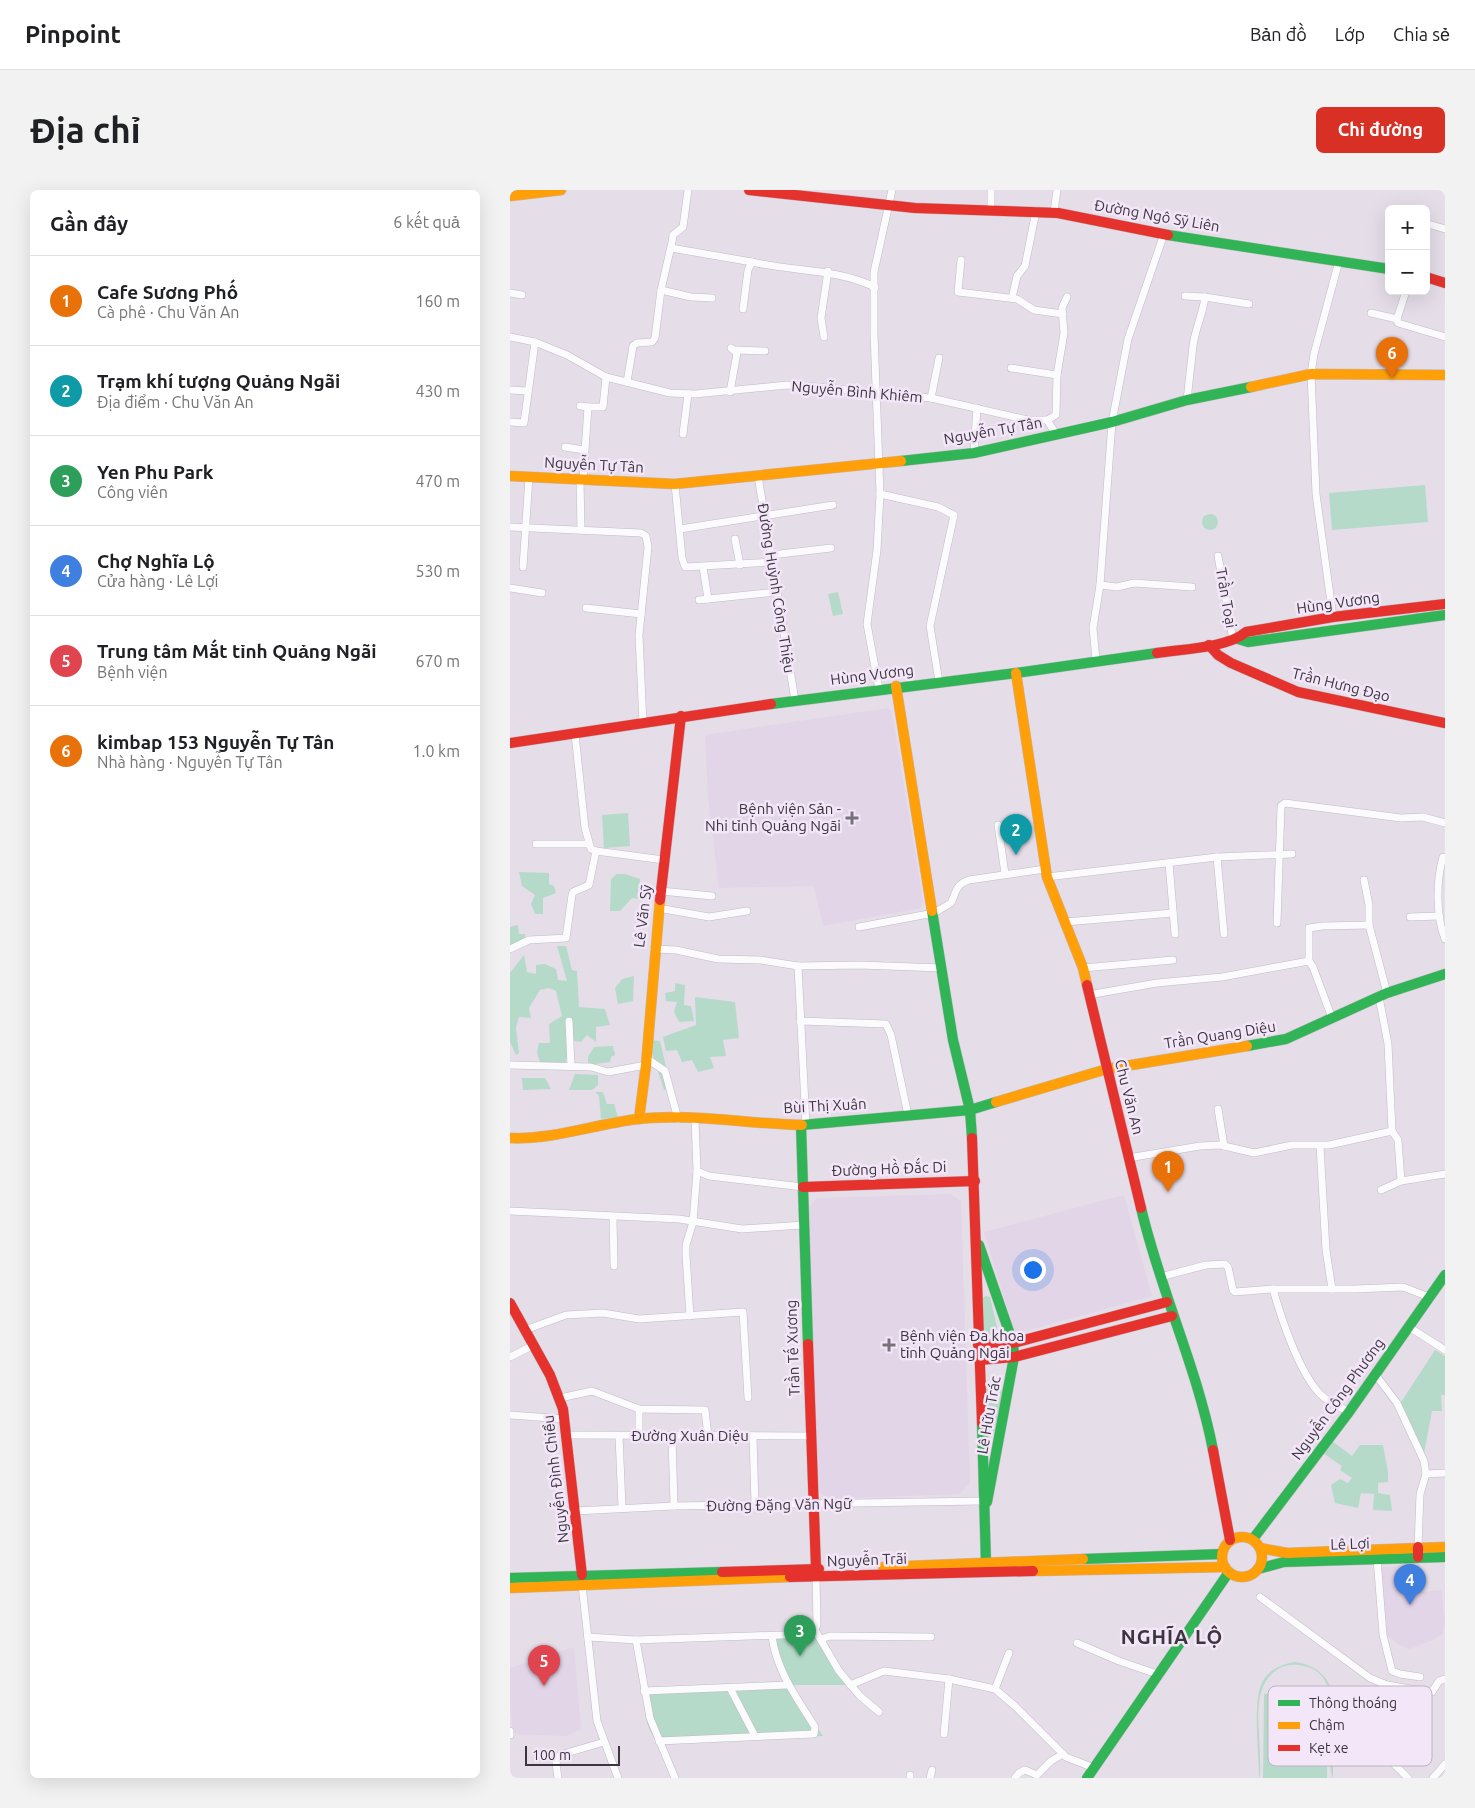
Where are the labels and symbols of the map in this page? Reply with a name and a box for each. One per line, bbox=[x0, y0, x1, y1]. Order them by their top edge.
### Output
street label: Đường Ngô Sỹ Liên bbox=[1093, 196, 1221, 235]
pin: 6 bbox=[1376, 337, 1408, 378]
street label: Nguyễn Bình Khiêm bbox=[791, 376, 924, 406]
street label: Nguyễn Tự Tân bbox=[942, 412, 1043, 448]
street label: Nguyễn Tự Tân bbox=[544, 452, 644, 476]
street label: Đường Huỳnh Công Thiệu bbox=[755, 502, 798, 674]
street label: Trần Toại bbox=[1213, 566, 1242, 629]
street label: Hùng Vương bbox=[1295, 588, 1381, 617]
street label: Hùng Vương bbox=[829, 661, 915, 688]
street label: Trần Hưng Đạo bbox=[1290, 662, 1392, 705]
place label: Bệnh viện Sản - Nhi tỉnh Quảng Ngãi bbox=[705, 800, 841, 834]
marker: Bệnh viện Sản - Nhi tỉnh Quảng Ngãi bbox=[845, 811, 859, 825]
pin: 2 bbox=[1000, 814, 1032, 855]
street label: Lê Văn Sỹ bbox=[630, 884, 655, 948]
street label: Trần Quang Diệu bbox=[1163, 1016, 1277, 1052]
street label: Chu Văn An bbox=[1112, 1057, 1147, 1136]
street label: Bùi Thị Xuân bbox=[783, 1095, 867, 1116]
pin: 1 bbox=[1152, 1151, 1184, 1192]
street label: Đường Hồ Đắc Di bbox=[831, 1156, 947, 1179]
your location bbox=[1020, 1257, 1046, 1283]
street label: Trần Tế Xương bbox=[781, 1299, 803, 1397]
place label: Bệnh viện Đa khoa tỉnh Quảng Ngãi bbox=[900, 1327, 1024, 1361]
street label: Nguyễn Công Phương bbox=[1286, 1334, 1387, 1463]
marker: Bệnh viện Đa khoa tỉnh Quảng Ngãi bbox=[882, 1338, 896, 1352]
street label: Lê Hữu Trác bbox=[973, 1375, 1004, 1455]
street label: Nguyễn Đình Chiểu bbox=[538, 1414, 572, 1544]
street label: Đường Xuân Diệu bbox=[631, 1427, 749, 1444]
street label: Đường Đặng Văn Ngữ bbox=[706, 1495, 853, 1514]
street label: Lê Lợi bbox=[1330, 1534, 1370, 1553]
street label: Nguyễn Trãi bbox=[827, 1548, 907, 1569]
pin: 4 bbox=[1394, 1564, 1426, 1605]
pin: 3 bbox=[784, 1615, 816, 1656]
district label: NGHĨA LỘ bbox=[1121, 1625, 1223, 1648]
pin: 5 bbox=[528, 1645, 560, 1686]
legend bbox=[1268, 1686, 1432, 1766]
text: Thông thoáng bbox=[1309, 1695, 1397, 1711]
text: Chậm bbox=[1309, 1717, 1345, 1733]
text: Kẹt xe bbox=[1309, 1740, 1348, 1756]
scale bar bbox=[525, 1743, 620, 1766]

